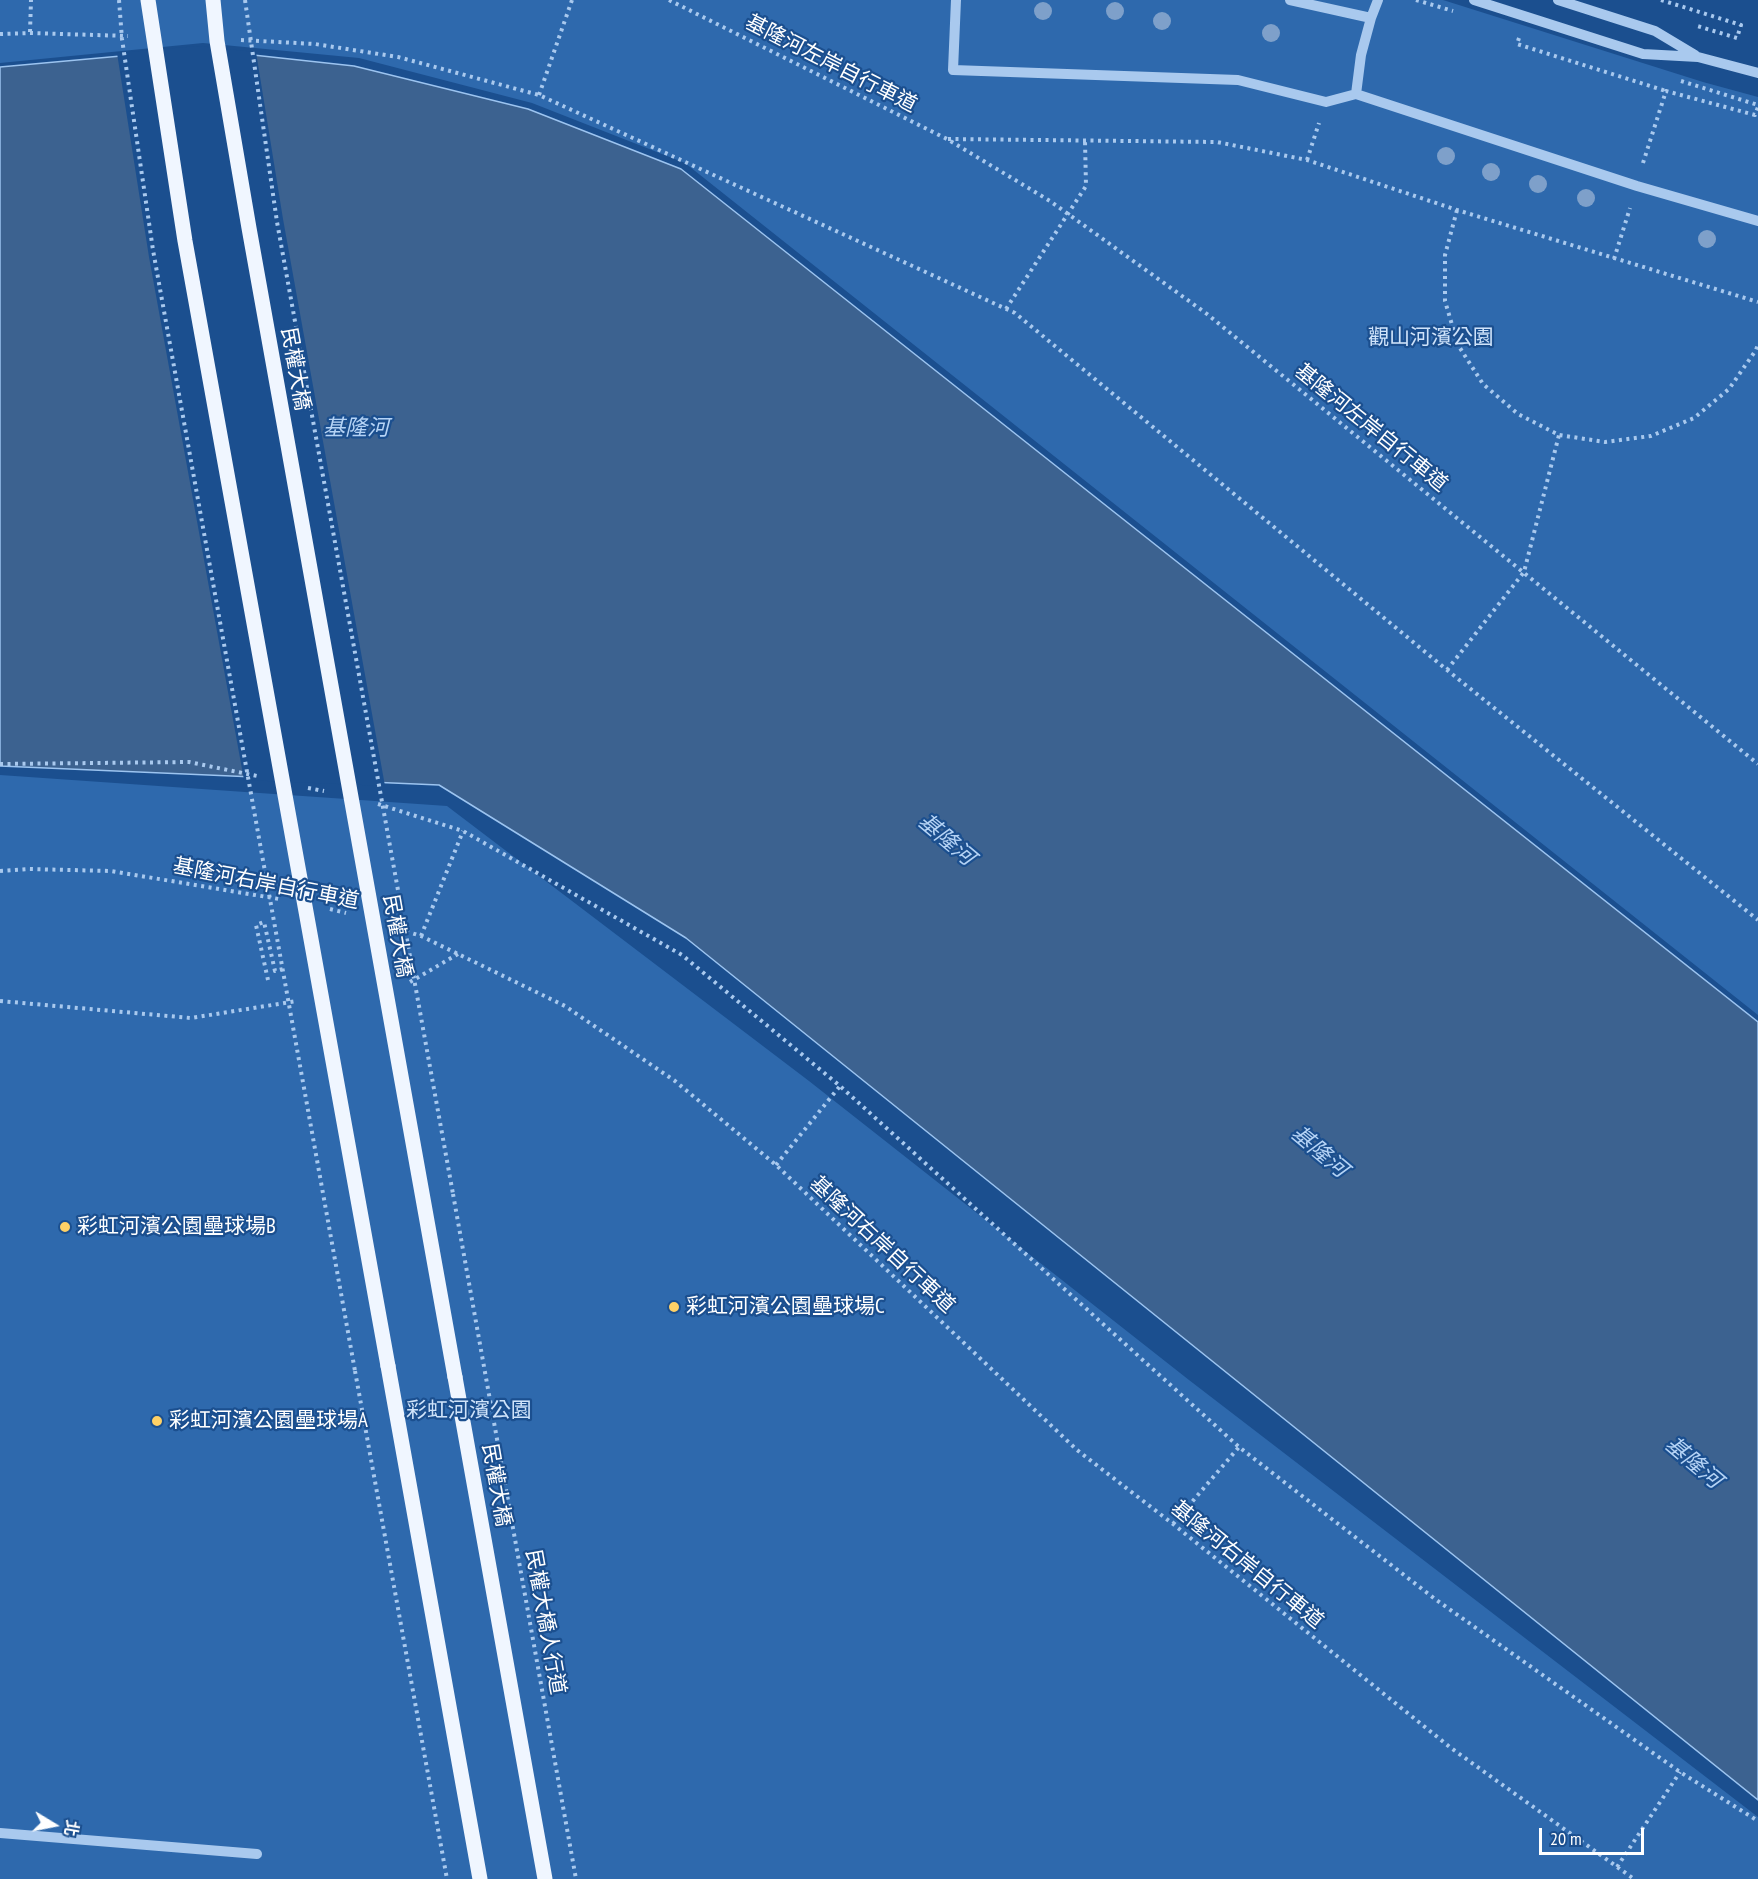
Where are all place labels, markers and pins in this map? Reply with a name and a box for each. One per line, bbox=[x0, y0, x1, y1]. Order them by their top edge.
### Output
place label: 彩虹河濱公園壘球場B bbox=[77, 1214, 276, 1240]
marker: 彩虹河濱公園壘球場B bbox=[58, 1220, 72, 1234]
place label: 彩虹河濱公園壘球場C bbox=[686, 1294, 885, 1320]
marker: 彩虹河濱公園壘球場C bbox=[667, 1300, 681, 1314]
place label: 彩虹河濱公園壘球場A bbox=[169, 1408, 368, 1434]
marker: 彩虹河濱公園壘球場A bbox=[150, 1414, 164, 1428]

